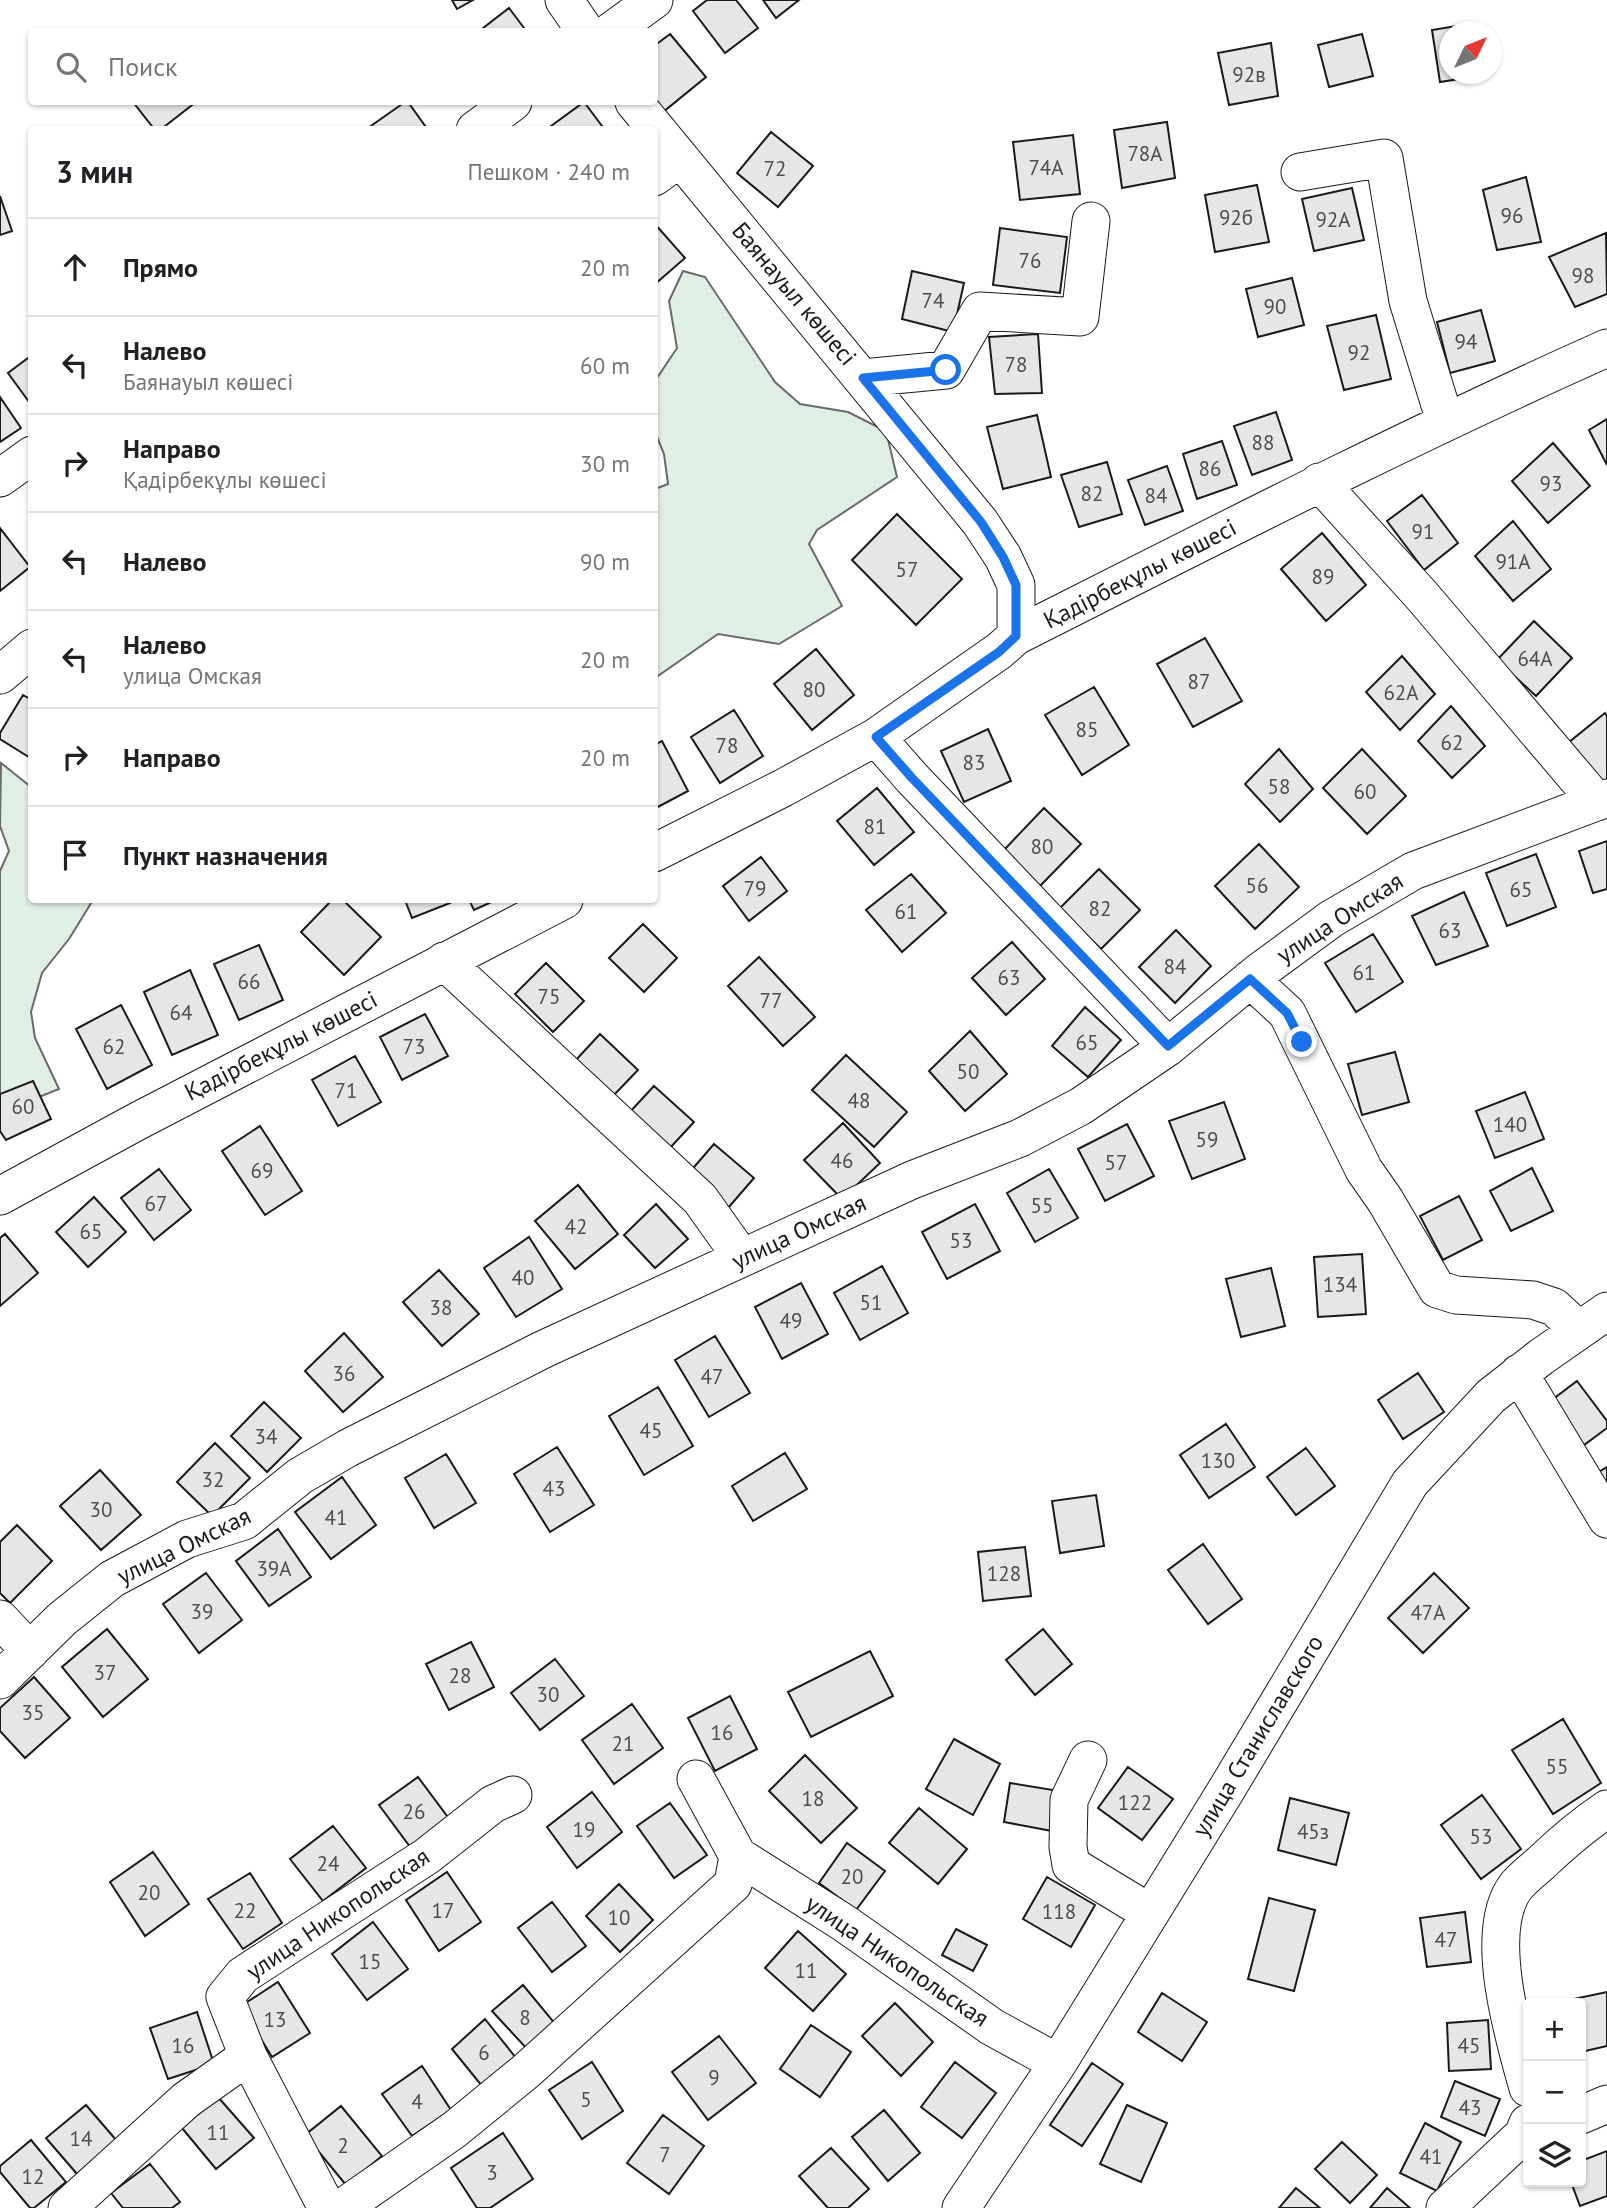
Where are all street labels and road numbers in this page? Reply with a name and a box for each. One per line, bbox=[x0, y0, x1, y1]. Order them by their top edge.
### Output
street label: Баянауыл көшесі bbox=[725, 216, 863, 372]
street label: Қадірбекұлы көшесі bbox=[1038, 512, 1241, 636]
street label: улица Омская bbox=[1270, 865, 1409, 970]
street label: Қадірбекұлы көшесі bbox=[179, 984, 382, 1108]
street label: улица Омская bbox=[727, 1187, 871, 1276]
street label: улица Омская bbox=[112, 1500, 256, 1591]
street label: улица Станиславского bbox=[1185, 1629, 1330, 1842]
street label: улица Никопольская bbox=[240, 1841, 435, 1987]
street label: улица Никопольская bbox=[800, 1888, 995, 2034]

